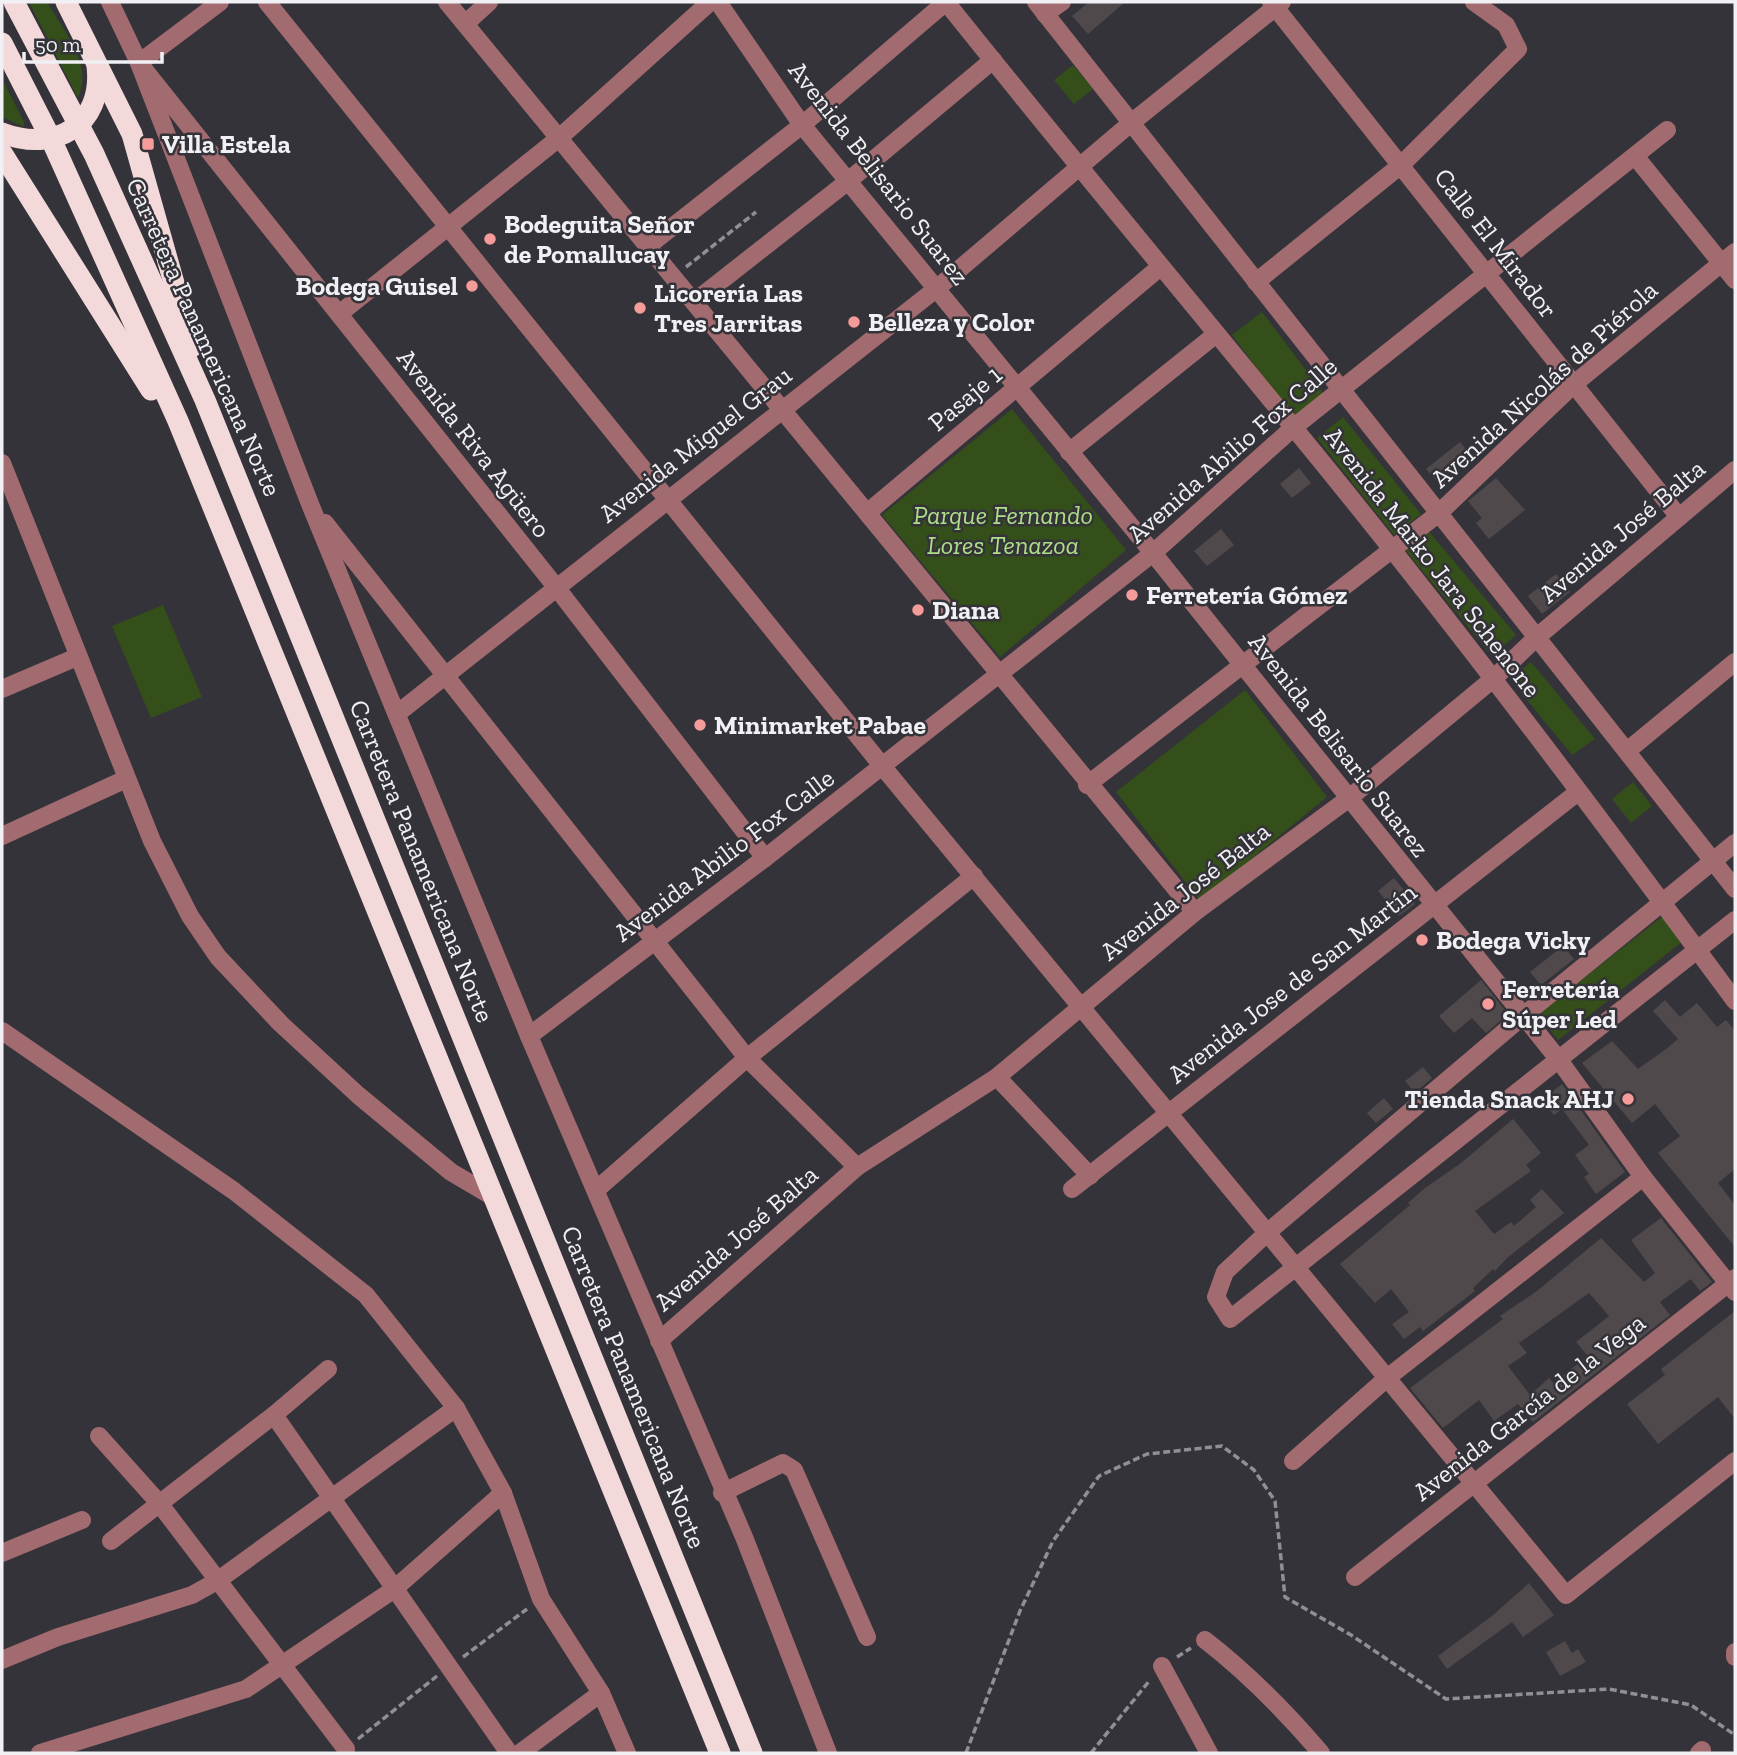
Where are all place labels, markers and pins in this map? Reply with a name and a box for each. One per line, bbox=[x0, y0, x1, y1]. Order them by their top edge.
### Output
place label: Villa Estela bbox=[162, 128, 291, 160]
marker: Villa Estela bbox=[140, 136, 156, 152]
place label: Bodeguita Señor de Pomallucay bbox=[504, 208, 695, 270]
marker: Bodeguita Señor de Pomallucay bbox=[482, 231, 498, 247]
place label: Bodega Guisel bbox=[295, 270, 458, 302]
place label: Licorería Las Tres Jarritas bbox=[654, 277, 803, 339]
marker: Bodega Guisel bbox=[464, 278, 480, 294]
marker: Licorería Las Tres Jarritas bbox=[632, 300, 648, 316]
place label: Belleza y Color bbox=[868, 306, 1035, 338]
marker: Belleza y Color bbox=[846, 314, 862, 330]
place label: Ferretería Gómez bbox=[1146, 579, 1348, 611]
marker: Ferretería Gómez bbox=[1124, 587, 1140, 603]
place label: Diana bbox=[932, 594, 1000, 626]
marker: Diana bbox=[910, 602, 926, 618]
place label: Minimarket Pabae bbox=[714, 709, 926, 741]
marker: Minimarket Pabae bbox=[692, 717, 708, 733]
place label: Bodega Vicky bbox=[1436, 924, 1591, 956]
marker: Bodega Vicky bbox=[1414, 932, 1430, 948]
place label: Ferretería Súper Led bbox=[1502, 973, 1620, 1035]
marker: Ferretería Súper Led bbox=[1480, 996, 1496, 1012]
place label: Tienda Snack AHJ bbox=[1404, 1083, 1614, 1115]
marker: Tienda Snack AHJ bbox=[1620, 1091, 1636, 1107]

